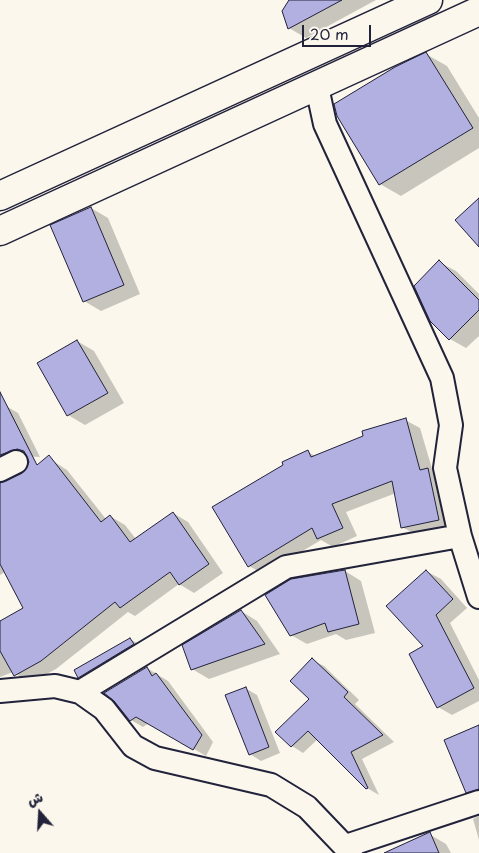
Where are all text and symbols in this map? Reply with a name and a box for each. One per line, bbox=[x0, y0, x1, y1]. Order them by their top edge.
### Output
scale bar bbox=[304, 15, 373, 47]
text: 20 m bbox=[310, 22, 349, 45]
text: ش bbox=[24, 786, 46, 811]
north arrow bbox=[15, 788, 65, 838]

